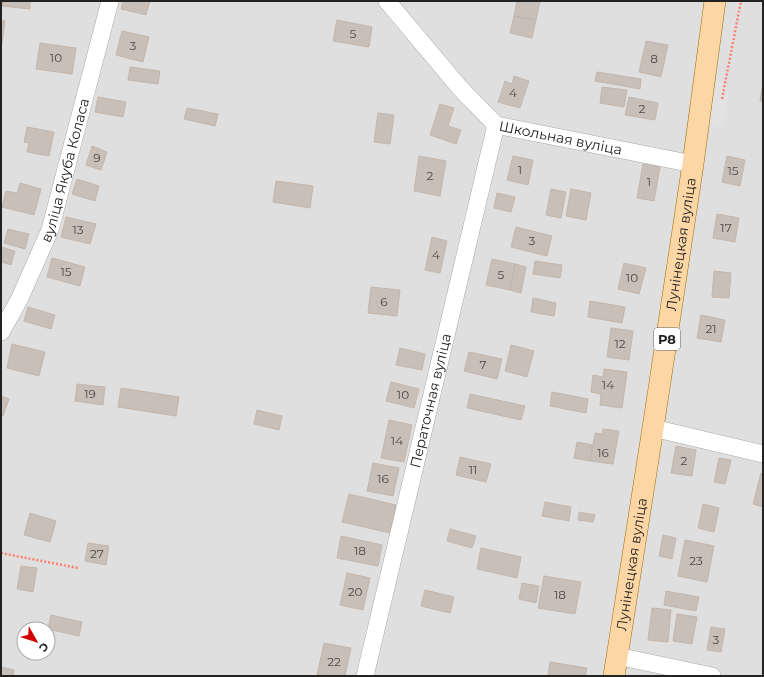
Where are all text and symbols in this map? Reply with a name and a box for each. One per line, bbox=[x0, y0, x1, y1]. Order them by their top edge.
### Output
house number: 5 bbox=[350, 26, 357, 41]
house number: 3 bbox=[130, 38, 137, 53]
house number: 10 bbox=[50, 50, 62, 65]
house number: 8 bbox=[650, 51, 658, 66]
house number: 4 bbox=[509, 85, 517, 100]
street label: вуліца Якуба Коласа bbox=[37, 96, 93, 245]
house number: 2 bbox=[639, 101, 646, 116]
street label: Школьная вуліца bbox=[497, 117, 624, 159]
house number: 9 bbox=[93, 150, 101, 165]
house number: 1 bbox=[518, 162, 522, 177]
house number: 15 bbox=[727, 163, 739, 178]
house number: 2 bbox=[427, 168, 434, 183]
house number: 1 bbox=[647, 174, 651, 189]
street label: Лунінецкая вуліца bbox=[662, 176, 700, 312]
house number: 17 bbox=[720, 220, 732, 235]
house number: 13 bbox=[72, 222, 84, 237]
house number: 3 bbox=[529, 233, 536, 248]
house number: 4 bbox=[432, 247, 440, 262]
house number: 15 bbox=[60, 264, 72, 279]
house number: 5 bbox=[498, 267, 505, 282]
house number: 10 bbox=[626, 270, 638, 285]
house number: 6 bbox=[380, 294, 388, 309]
house number: 21 bbox=[705, 321, 717, 336]
road number: Р8 bbox=[654, 328, 680, 350]
street label: Ператочная вуліца bbox=[406, 332, 455, 470]
house number: 12 bbox=[614, 336, 626, 351]
house number: 7 bbox=[479, 357, 487, 372]
house number: 14 bbox=[602, 377, 614, 392]
house number: 19 bbox=[84, 386, 96, 401]
house number: 10 bbox=[397, 387, 409, 402]
house number: 14 bbox=[391, 433, 403, 448]
house number: 16 bbox=[597, 445, 609, 460]
house number: 2 bbox=[681, 453, 688, 468]
house number: 11 bbox=[469, 462, 477, 477]
house number: 16 bbox=[377, 471, 389, 486]
street label: Лунінецкая вуліца bbox=[612, 497, 651, 632]
house number: 18 bbox=[354, 543, 366, 558]
house number: 27 bbox=[90, 546, 104, 561]
house number: 23 bbox=[689, 553, 703, 568]
house number: 20 bbox=[348, 584, 362, 599]
house number: 18 bbox=[554, 587, 566, 602]
north arrow bbox=[16, 621, 56, 661]
house number: 3 bbox=[713, 632, 720, 647]
text: С bbox=[36, 640, 52, 655]
house number: 22 bbox=[327, 654, 341, 669]

